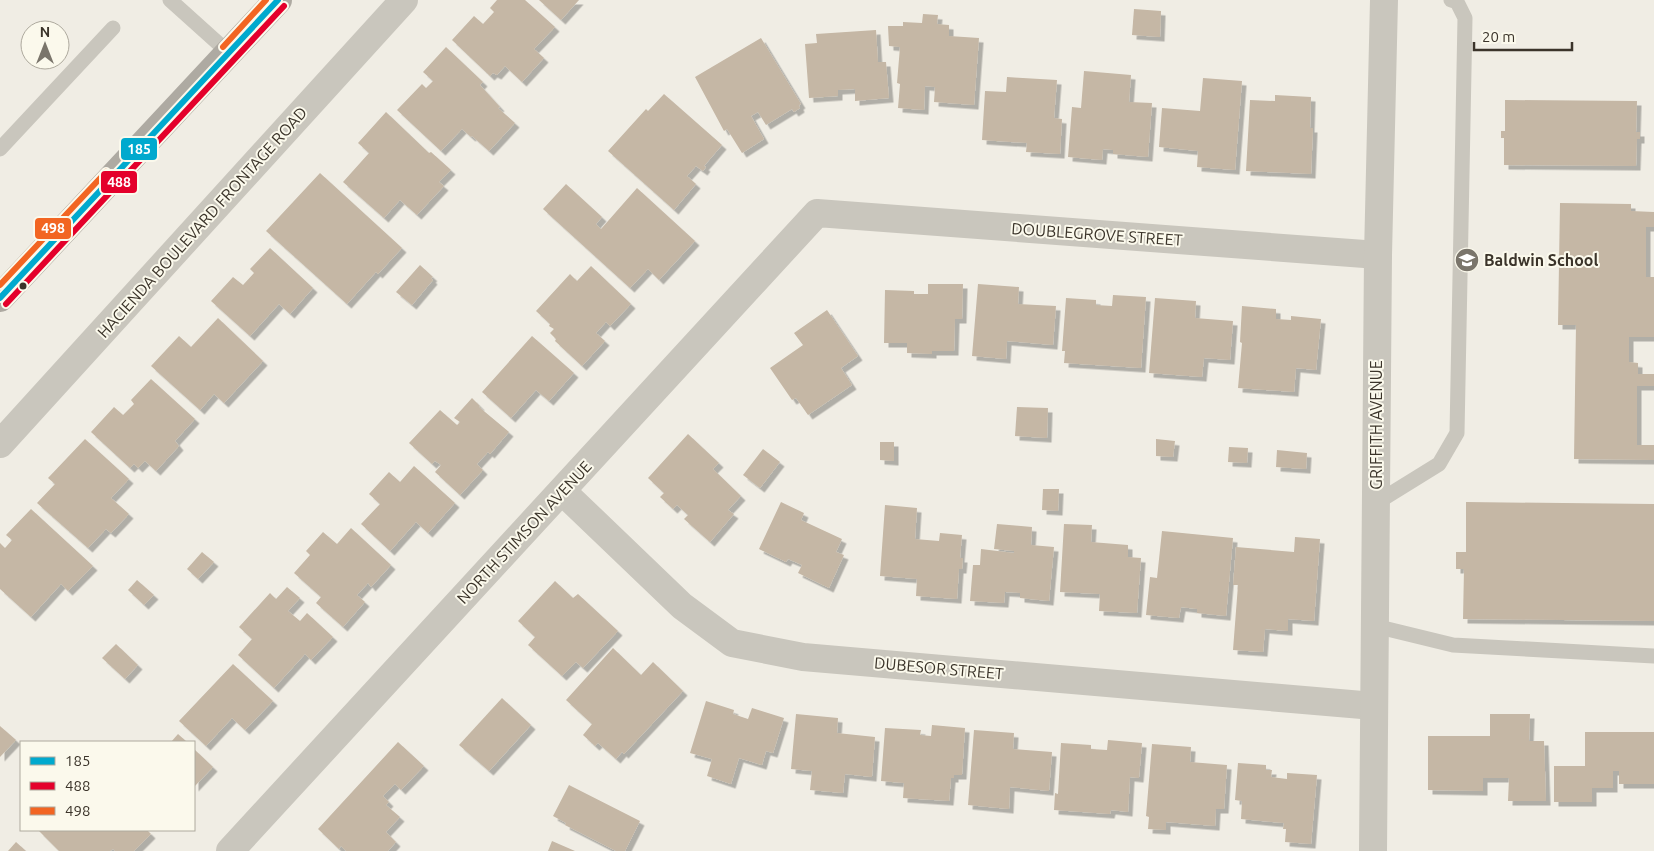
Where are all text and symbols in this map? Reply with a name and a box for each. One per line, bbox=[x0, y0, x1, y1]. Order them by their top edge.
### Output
north arrow bbox=[20, 20, 70, 70]
scale bar bbox=[1474, 20, 1572, 52]
text: N bbox=[40, 24, 50, 40]
text: 20 m bbox=[1482, 28, 1515, 45]
street label: HACIENDA BOULEVARD FRONTAGE ROAD bbox=[94, 103, 310, 341]
line badge: 185 bbox=[120, 137, 158, 161]
text: 185 bbox=[127, 141, 151, 157]
line badge: 488 bbox=[100, 170, 138, 194]
text: 488 bbox=[107, 174, 131, 190]
line badge: 498 bbox=[34, 217, 72, 240]
street label: DOUBLEGROVE STREET bbox=[1011, 219, 1183, 249]
text: 498 bbox=[41, 220, 65, 236]
school or university icon: Baldwin School bbox=[1454, 247, 1480, 273]
place label: Baldwin School bbox=[1484, 251, 1598, 269]
unlabelled marker bbox=[18, 281, 28, 291]
street label: GRIFFITH AVENUE bbox=[1367, 360, 1385, 490]
street label: NORTH STIMSON AVENUE bbox=[453, 457, 595, 607]
street label: DUBESOR STREET bbox=[874, 653, 1005, 683]
legend bbox=[20, 741, 195, 831]
text: 185 bbox=[65, 752, 90, 769]
text: 488 bbox=[65, 777, 90, 794]
text: 498 bbox=[65, 802, 90, 819]

